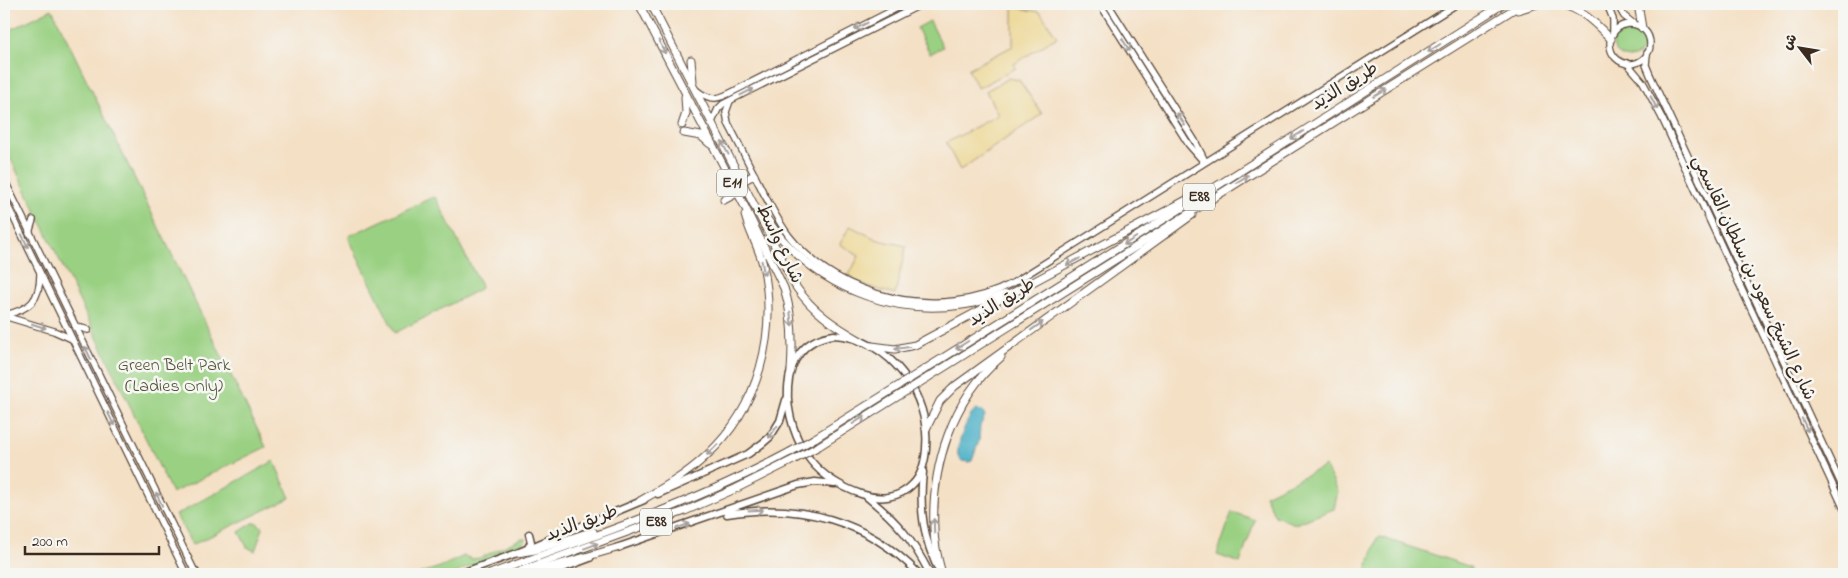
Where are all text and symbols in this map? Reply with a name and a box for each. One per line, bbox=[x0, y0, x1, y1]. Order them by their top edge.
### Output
one-way arrow bbox=[854, 21, 869, 31]
north arrow bbox=[1776, 22, 1826, 72]
text: ش bbox=[1777, 30, 1803, 54]
one-way arrow bbox=[1120, 38, 1131, 52]
one-way arrow bbox=[658, 39, 667, 54]
one-way arrow bbox=[1427, 43, 1441, 53]
street label: طريق الذيد bbox=[1306, 56, 1384, 118]
one-way arrow bbox=[740, 87, 755, 97]
one-way arrow bbox=[1372, 88, 1386, 98]
one-way arrow bbox=[1650, 95, 1659, 110]
one-way arrow bbox=[1176, 112, 1187, 126]
one-way arrow bbox=[1290, 131, 1304, 141]
one-way arrow bbox=[720, 140, 730, 155]
street label: شارع الشيخ سعود بن سلطان القاسمي bbox=[1684, 151, 1821, 405]
road number: E11 bbox=[717, 170, 747, 197]
one-way arrow bbox=[1234, 174, 1248, 184]
road number: E88 bbox=[1183, 183, 1215, 210]
street label: شارع واسط bbox=[749, 200, 809, 288]
one-way arrow bbox=[20, 234, 30, 249]
one-way arrow bbox=[1123, 236, 1137, 246]
one-way arrow bbox=[1066, 258, 1081, 267]
one-way arrow bbox=[759, 259, 769, 275]
street label: طريق الذيد bbox=[963, 272, 1041, 334]
one-way arrow bbox=[786, 311, 796, 327]
one-way arrow bbox=[1030, 321, 1044, 331]
one-way arrow bbox=[30, 322, 46, 331]
one-way arrow bbox=[956, 341, 970, 351]
one-way arrow bbox=[894, 343, 910, 353]
one-way arrow bbox=[83, 346, 92, 361]
park label: Green Belt Park (Ladies Only) bbox=[118, 353, 230, 400]
one-way arrow bbox=[107, 411, 117, 426]
one-way arrow bbox=[852, 415, 866, 425]
one-way arrow bbox=[1800, 417, 1810, 432]
one-way arrow bbox=[768, 425, 778, 439]
one-way arrow bbox=[706, 444, 719, 456]
one-way arrow bbox=[154, 492, 163, 507]
street label: طريق الذيد bbox=[542, 499, 622, 549]
one-way arrow bbox=[748, 506, 764, 515]
road number: E88 bbox=[640, 508, 672, 536]
one-way arrow bbox=[929, 519, 938, 535]
one-way arrow bbox=[675, 520, 691, 530]
scale bar bbox=[25, 523, 159, 555]
text: 200 m bbox=[32, 531, 68, 553]
one-way arrow bbox=[583, 541, 598, 550]

